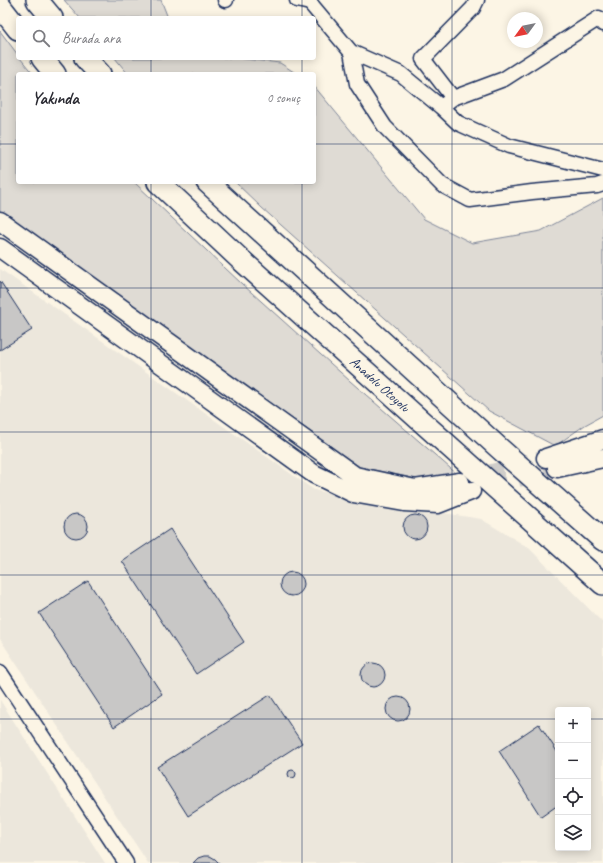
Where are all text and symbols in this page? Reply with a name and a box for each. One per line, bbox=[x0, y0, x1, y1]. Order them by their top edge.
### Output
north arrow bbox=[507, 12, 543, 48]
search box bbox=[16, 16, 316, 60]
icon: search bbox=[30, 27, 52, 49]
text: Burada ara bbox=[62, 29, 120, 48]
text: Yakında bbox=[32, 88, 79, 109]
text: 0 sonuç bbox=[267, 90, 300, 106]
street label: Anadolu Otoyolu bbox=[346, 353, 414, 416]
map controls bbox=[555, 707, 591, 851]
button: + bbox=[555, 707, 591, 743]
button: − bbox=[555, 743, 591, 779]
button: locate bbox=[555, 779, 591, 815]
button: layers bbox=[555, 815, 591, 851]

